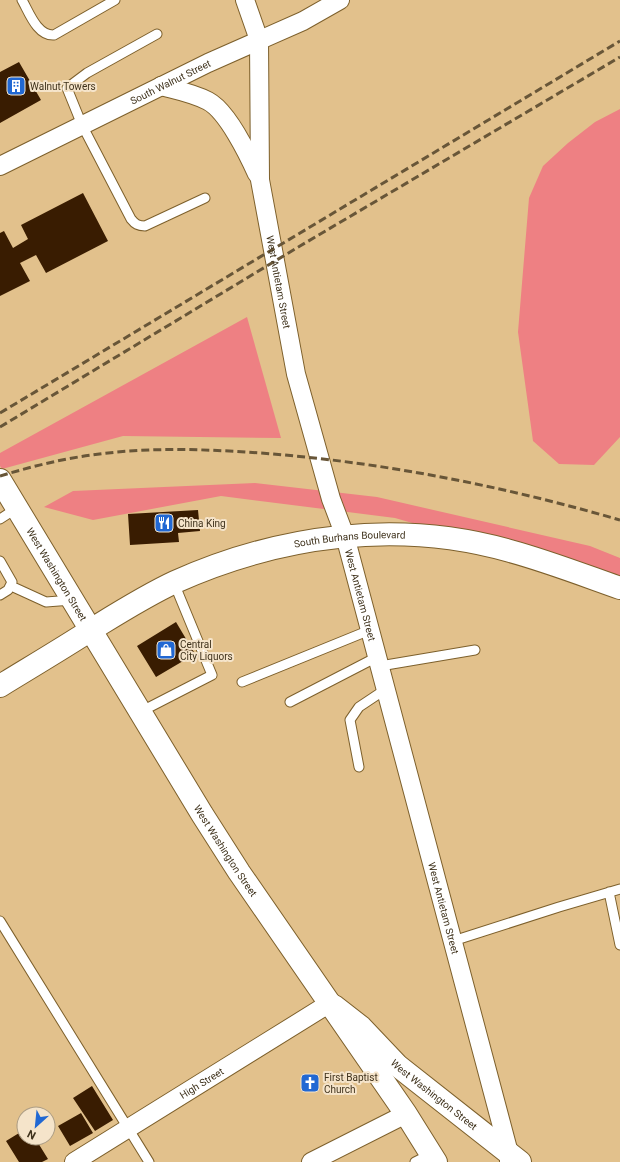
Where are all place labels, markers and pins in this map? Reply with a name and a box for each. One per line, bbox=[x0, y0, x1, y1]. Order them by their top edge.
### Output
building icon: Walnut Towers bbox=[5, 75, 27, 97]
place label: Walnut Towers bbox=[30, 81, 96, 92]
restaurant icon: China King bbox=[153, 512, 175, 534]
place label: China King bbox=[178, 518, 226, 529]
shop icon: Central City Liquors bbox=[155, 639, 177, 661]
place label: Central City Liquors bbox=[180, 639, 233, 662]
church icon: First Baptist Church bbox=[299, 1072, 321, 1094]
place label: First Baptist Church bbox=[324, 1072, 378, 1095]

